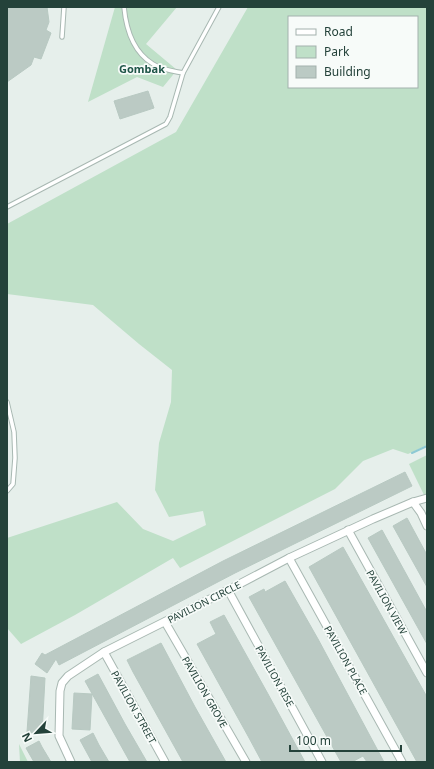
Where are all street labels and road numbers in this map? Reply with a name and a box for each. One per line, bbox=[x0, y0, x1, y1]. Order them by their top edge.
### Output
street label: PAVILION VIEW bbox=[363, 567, 411, 637]
street label: PAVILION CIRCLE bbox=[165, 577, 243, 627]
street label: PAVILION PLACE bbox=[321, 623, 371, 697]
street label: PAVILION RISE bbox=[252, 643, 298, 709]
street label: PAVILION GROVE bbox=[179, 654, 231, 730]
street label: PAVILION STREET bbox=[108, 668, 160, 746]

